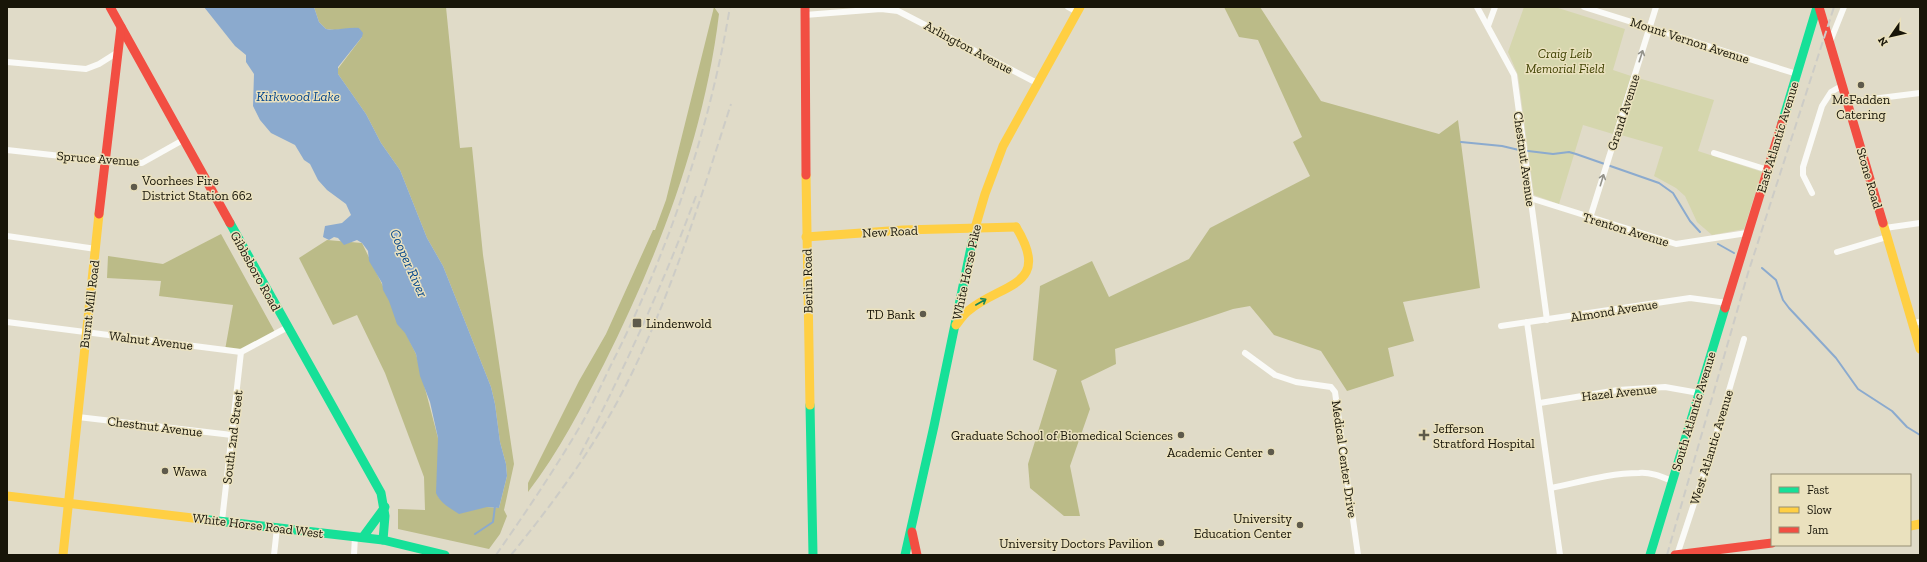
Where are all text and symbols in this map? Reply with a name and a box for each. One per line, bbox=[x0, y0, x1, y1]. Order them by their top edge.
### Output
street label: Mount Vernon Avenue bbox=[1628, 14, 1751, 67]
north arrow bbox=[1871, 16, 1911, 56]
street label: Arlington Avenue bbox=[922, 18, 1016, 77]
text: N bbox=[1875, 34, 1891, 48]
park label: Craig Leib Memorial Field bbox=[1525, 46, 1605, 76]
one-way arrow bbox=[1638, 50, 1645, 63]
street label: Grand Avenue bbox=[1604, 72, 1643, 152]
street label: East Atlantic Avenue bbox=[1753, 80, 1802, 195]
marker: McFadden Catering bbox=[1856, 80, 1866, 90]
water label: Kirkwood Lake bbox=[256, 88, 340, 105]
place label: McFadden Catering bbox=[1832, 92, 1891, 122]
street label: Chestnut Avenue bbox=[1510, 111, 1539, 207]
street label: Stone Road bbox=[1854, 146, 1885, 210]
street label: Spruce Avenue bbox=[56, 148, 140, 169]
place label: Voorhees Fire District Station 662 bbox=[141, 173, 253, 203]
one-way arrow bbox=[1598, 175, 1606, 187]
marker: Voorhees Fire District Station 662 bbox=[129, 182, 139, 192]
street label: Trenton Avenue bbox=[1581, 209, 1671, 250]
street label: New Road bbox=[862, 223, 918, 240]
street label: White Horse Pike bbox=[949, 223, 984, 321]
water label: Cooper River bbox=[386, 227, 431, 300]
street label: Gibbsboro Road bbox=[227, 229, 284, 314]
street label: Berlin Road bbox=[799, 248, 816, 314]
street label: Burnt Mill Road bbox=[77, 259, 102, 349]
street label: Almond Avenue bbox=[1569, 296, 1659, 325]
one-way arrow bbox=[975, 298, 987, 306]
place label: TD Bank bbox=[866, 307, 915, 322]
marker: TD Bank bbox=[918, 309, 928, 319]
place label: Lindenwold bbox=[646, 316, 712, 331]
marker: Lindenwold bbox=[631, 317, 643, 329]
street label: Walnut Avenue bbox=[108, 328, 194, 353]
street label: South Atlantic Avenue bbox=[1668, 350, 1719, 473]
street label: Hazel Avenue bbox=[1581, 381, 1657, 404]
street label: West Atlantic Avenue bbox=[1687, 388, 1736, 506]
street label: South 2nd Street bbox=[219, 389, 246, 485]
street label: Medical Center Drive bbox=[1329, 399, 1360, 519]
street label: Chestnut Avenue bbox=[107, 413, 203, 440]
place label: Jefferson Stratford Hospital bbox=[1433, 421, 1535, 451]
place label: Graduate School of Biomedical Sciences bbox=[951, 428, 1173, 443]
marker: Jefferson Stratford Hospital bbox=[1418, 429, 1430, 441]
marker: Graduate School of Biomedical Sciences bbox=[1176, 430, 1186, 440]
place label: Academic Center bbox=[1167, 445, 1263, 460]
marker: Academic Center bbox=[1266, 447, 1276, 457]
place label: Wawa bbox=[173, 464, 208, 479]
marker: Wawa bbox=[160, 466, 170, 476]
legend bbox=[1771, 474, 1911, 546]
text: Fast bbox=[1807, 483, 1830, 497]
text: Slow bbox=[1807, 503, 1833, 517]
street label: White Horse Road West bbox=[192, 510, 325, 541]
place label: University Education Center bbox=[1194, 511, 1292, 541]
marker: University Education Center bbox=[1295, 520, 1305, 530]
text: Jam bbox=[1807, 523, 1829, 537]
place label: University Doctors Pavilion bbox=[999, 536, 1154, 551]
marker: University Doctors Pavilion bbox=[1156, 538, 1166, 548]

